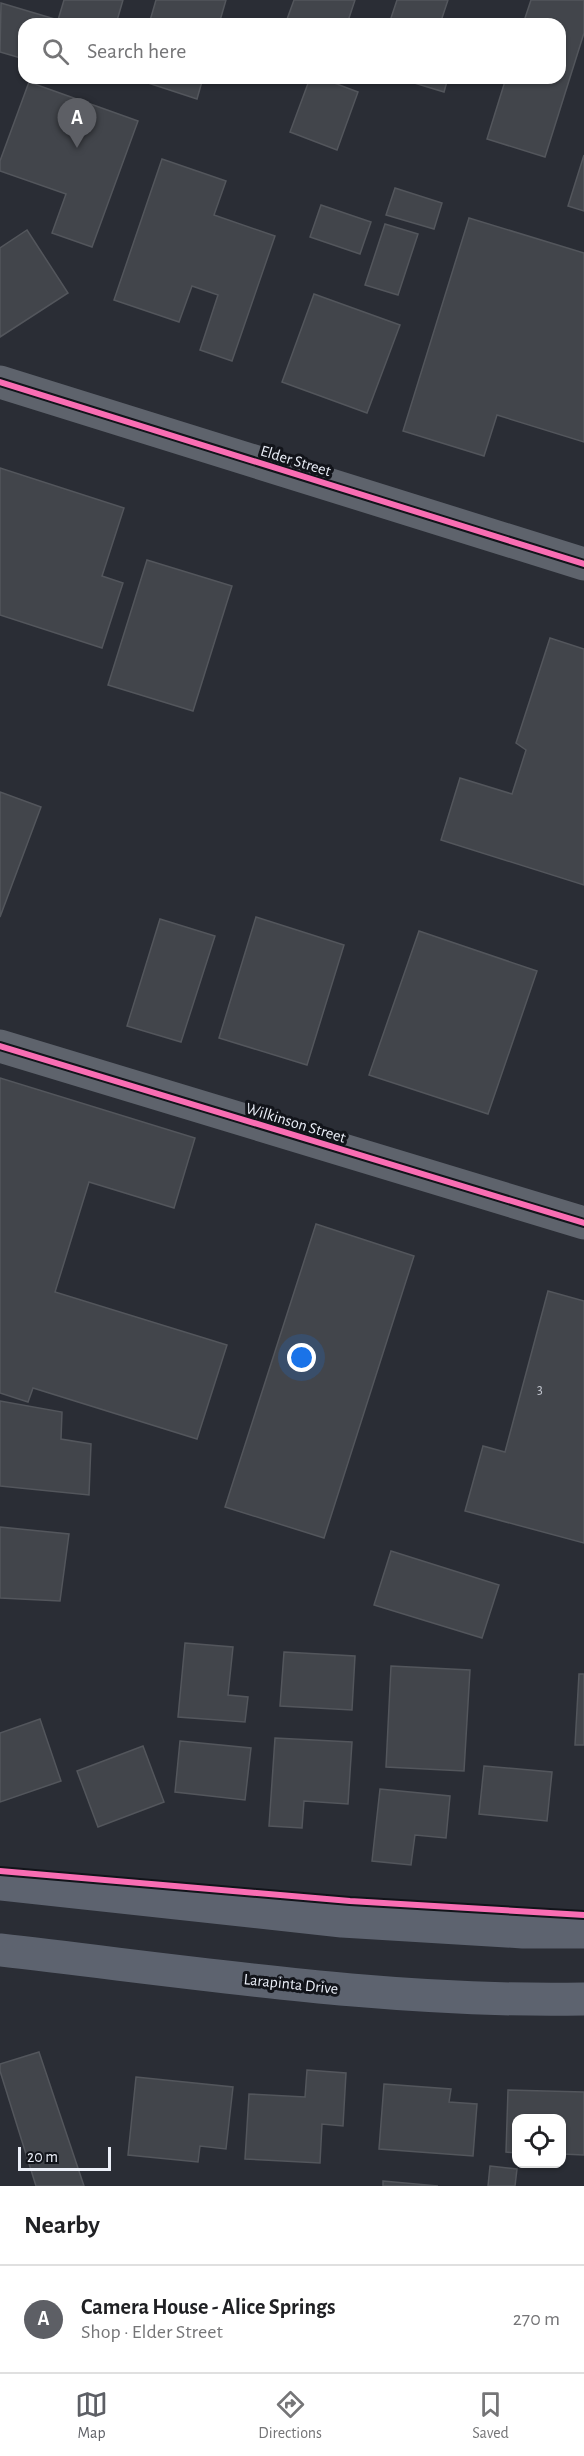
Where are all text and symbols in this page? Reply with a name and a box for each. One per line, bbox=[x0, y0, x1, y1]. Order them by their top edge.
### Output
search box bbox=[18, 18, 566, 84]
icon: search bbox=[39, 35, 72, 68]
text: Search here bbox=[87, 40, 186, 62]
pin: A bbox=[58, 98, 97, 148]
street label: Elder Street bbox=[259, 443, 333, 479]
street label: Wilkinson Street bbox=[244, 1100, 348, 1146]
your location bbox=[287, 1343, 316, 1372]
house number: 3 bbox=[537, 1383, 543, 1397]
street label: Larapinta Drive bbox=[243, 1971, 339, 1997]
map controls bbox=[512, 2114, 566, 2168]
button: locate bbox=[512, 2114, 566, 2168]
scale bar bbox=[18, 2144, 111, 2172]
text: 20 m bbox=[27, 2149, 58, 2165]
text: Nearby bbox=[24, 2212, 100, 2238]
text: Camera House - Alice Springs bbox=[81, 2296, 336, 2318]
text: A bbox=[38, 2309, 50, 2329]
text: 270 m bbox=[513, 2309, 560, 2329]
text: Shop · Elder Street bbox=[81, 2322, 223, 2342]
tab: Map bbox=[75, 2388, 108, 2443]
tab: Directions bbox=[258, 2388, 322, 2443]
tab: Saved bbox=[472, 2388, 509, 2443]

